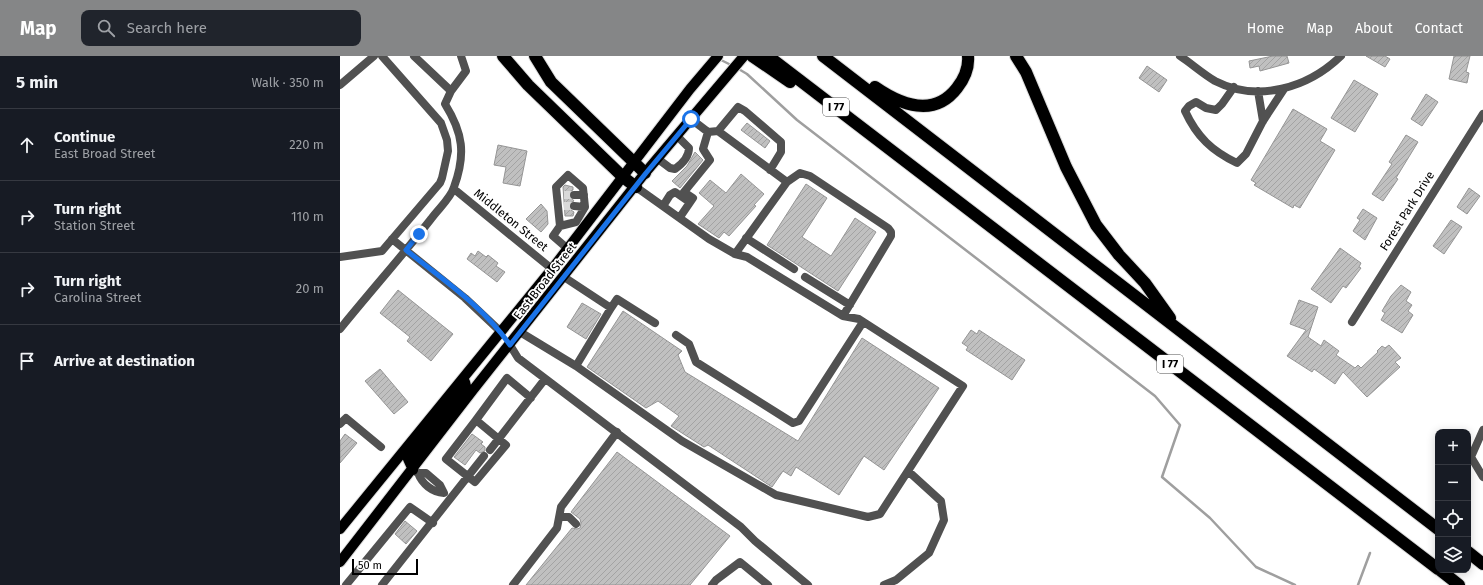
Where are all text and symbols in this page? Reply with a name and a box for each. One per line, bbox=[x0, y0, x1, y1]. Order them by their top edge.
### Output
search box bbox=[81, 10, 361, 46]
text: Map bbox=[20, 17, 57, 40]
icon: search bbox=[95, 17, 117, 39]
text: Search here bbox=[127, 19, 207, 37]
text: Home bbox=[1247, 20, 1284, 37]
text: Map bbox=[1306, 20, 1333, 37]
text: About bbox=[1355, 20, 1393, 37]
text: Contact bbox=[1415, 20, 1463, 37]
text: 5 min bbox=[16, 72, 58, 93]
text: Walk · 350 m bbox=[251, 75, 324, 90]
road number: I 77 bbox=[823, 98, 849, 116]
route start bbox=[682, 110, 700, 128]
text: Continue bbox=[54, 128, 115, 146]
icon: ahead bbox=[16, 134, 38, 156]
text: 220 m bbox=[289, 137, 324, 152]
text: East Broad Street bbox=[54, 146, 156, 161]
street label: Forest Park Drive bbox=[1377, 169, 1437, 253]
street label: Middleton Street bbox=[471, 186, 551, 254]
text: Turn right bbox=[54, 200, 121, 218]
icon: right bbox=[16, 206, 38, 228]
text: 110 m bbox=[291, 209, 324, 224]
text: Station Street bbox=[54, 218, 135, 233]
route end bbox=[410, 225, 428, 243]
street label: East Broad Street bbox=[511, 239, 580, 322]
text: Turn right bbox=[54, 272, 121, 290]
icon: right bbox=[16, 278, 38, 300]
text: 20 m bbox=[296, 281, 324, 296]
text: Carolina Street bbox=[54, 290, 141, 305]
icon: arrive bbox=[16, 350, 38, 372]
text: Arrive at destination bbox=[54, 352, 195, 370]
road number: I 77 bbox=[1157, 355, 1183, 373]
map controls bbox=[1435, 429, 1471, 573]
button: + bbox=[1435, 429, 1471, 465]
button: − bbox=[1435, 465, 1471, 501]
button: locate bbox=[1435, 501, 1471, 537]
button: layers bbox=[1435, 537, 1471, 573]
scale bar bbox=[352, 557, 418, 576]
text: 50 m bbox=[358, 559, 382, 572]

